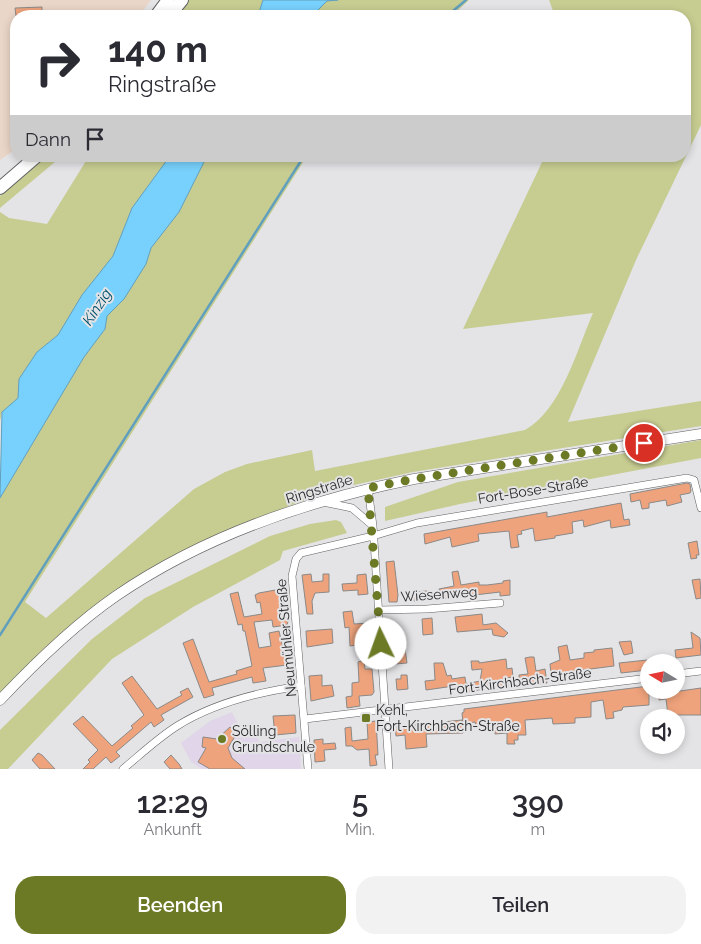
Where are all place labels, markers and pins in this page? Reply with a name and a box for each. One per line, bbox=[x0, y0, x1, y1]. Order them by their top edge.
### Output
pin bbox=[623, 422, 665, 464]
place label: Kehl, Fort-Kirchbach-Straße bbox=[376, 702, 520, 734]
marker: Kehl, Fort-Kirchbach-Straße bbox=[360, 712, 372, 724]
place label: Sölling Grundschule bbox=[232, 723, 315, 755]
marker: Sölling Grundschule bbox=[216, 733, 228, 745]

